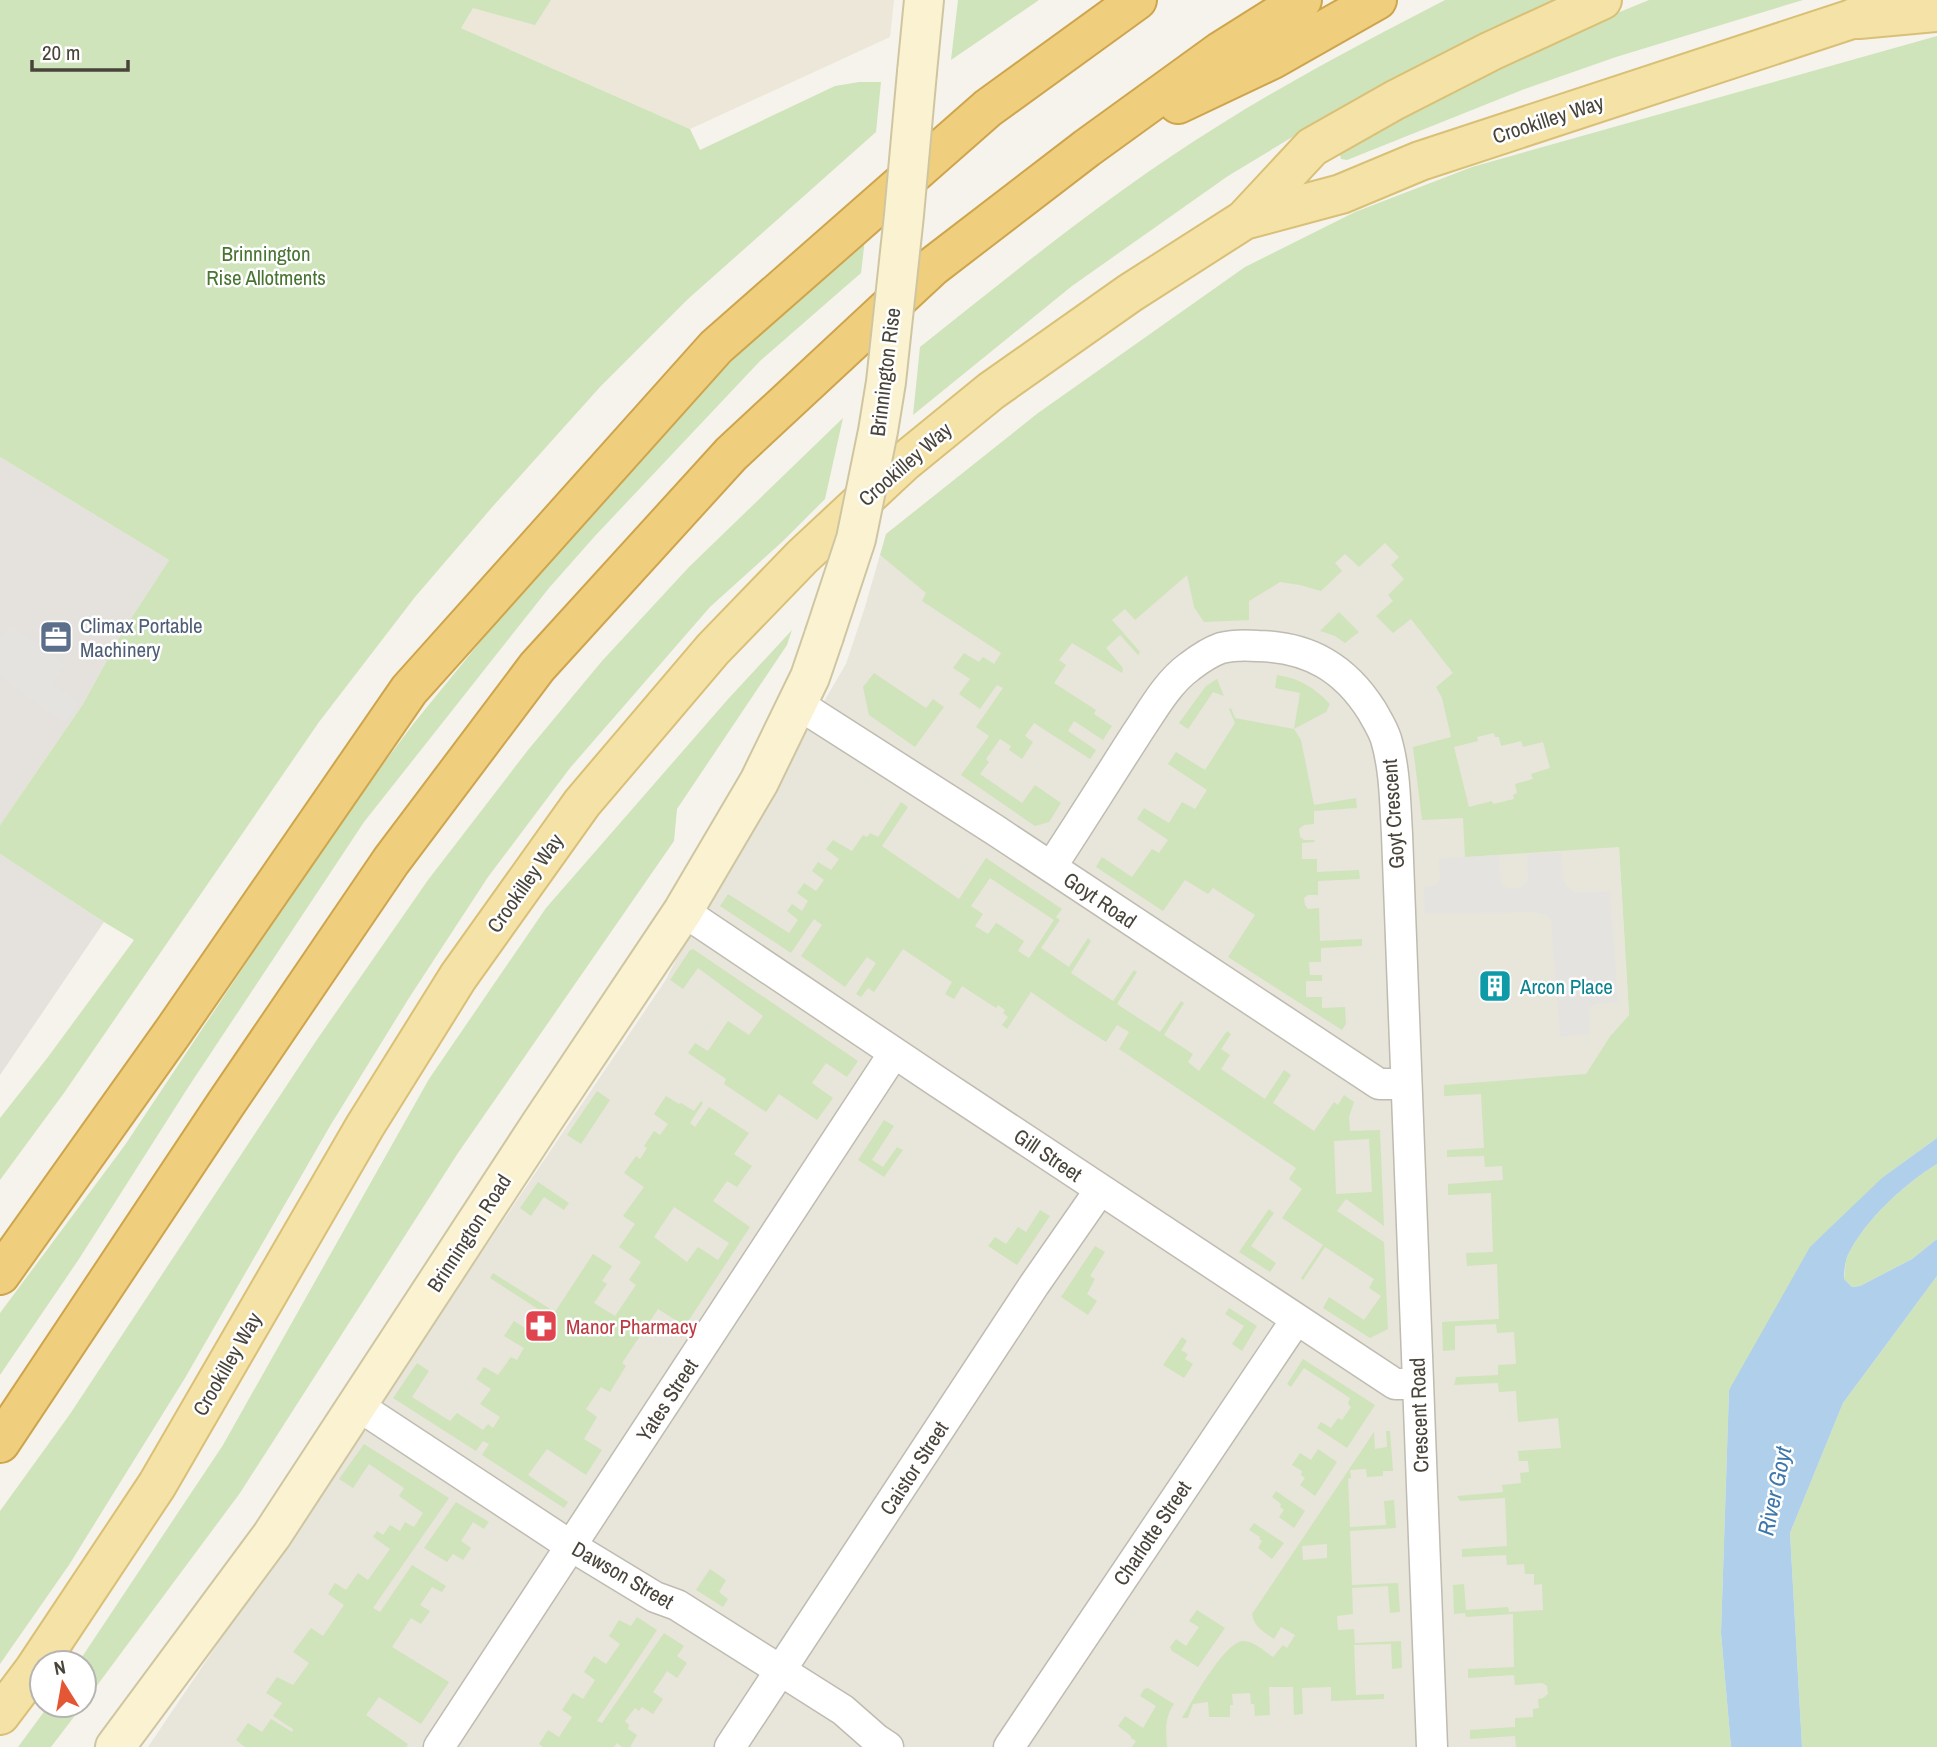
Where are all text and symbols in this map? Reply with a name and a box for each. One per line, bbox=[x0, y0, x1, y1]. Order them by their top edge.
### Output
scale bar bbox=[32, 28, 128, 72]
text: 20 m bbox=[42, 38, 80, 67]
street label: Crookilley Way bbox=[1489, 87, 1608, 151]
park label: Brinnington Rise Allotments bbox=[206, 239, 326, 292]
street label: Brinnington Rise bbox=[863, 306, 907, 438]
street label: Crookilley Way bbox=[852, 415, 958, 513]
place label: Climax Portable Machinery bbox=[80, 611, 203, 664]
office icon: Climax Portable Machinery bbox=[37, 618, 75, 656]
street label: Goyt Crescent bbox=[1375, 758, 1411, 870]
street label: Crookilley Way bbox=[480, 827, 570, 938]
street label: Goyt Road bbox=[1058, 865, 1142, 935]
building icon: Arcon Place bbox=[1476, 967, 1514, 1005]
place label: Arcon Place bbox=[1519, 972, 1613, 1001]
street label: Gill Street bbox=[1008, 1122, 1088, 1189]
street label: Brinnington Road bbox=[420, 1168, 518, 1298]
street label: Crookilley Way bbox=[186, 1307, 269, 1421]
pharmacy icon: Manor Pharmacy bbox=[522, 1307, 560, 1345]
place label: Manor Pharmacy bbox=[566, 1312, 697, 1341]
street label: Yates Street bbox=[629, 1353, 705, 1447]
street label: Crescent Road bbox=[1403, 1357, 1435, 1473]
street label: Caistor Street bbox=[873, 1415, 955, 1520]
water label: River Goyt bbox=[1749, 1443, 1799, 1538]
street label: Charlotte Street bbox=[1106, 1475, 1198, 1591]
street label: Dawson Street bbox=[567, 1534, 679, 1616]
north arrow bbox=[28, 1649, 98, 1719]
text: N bbox=[52, 1653, 68, 1681]

